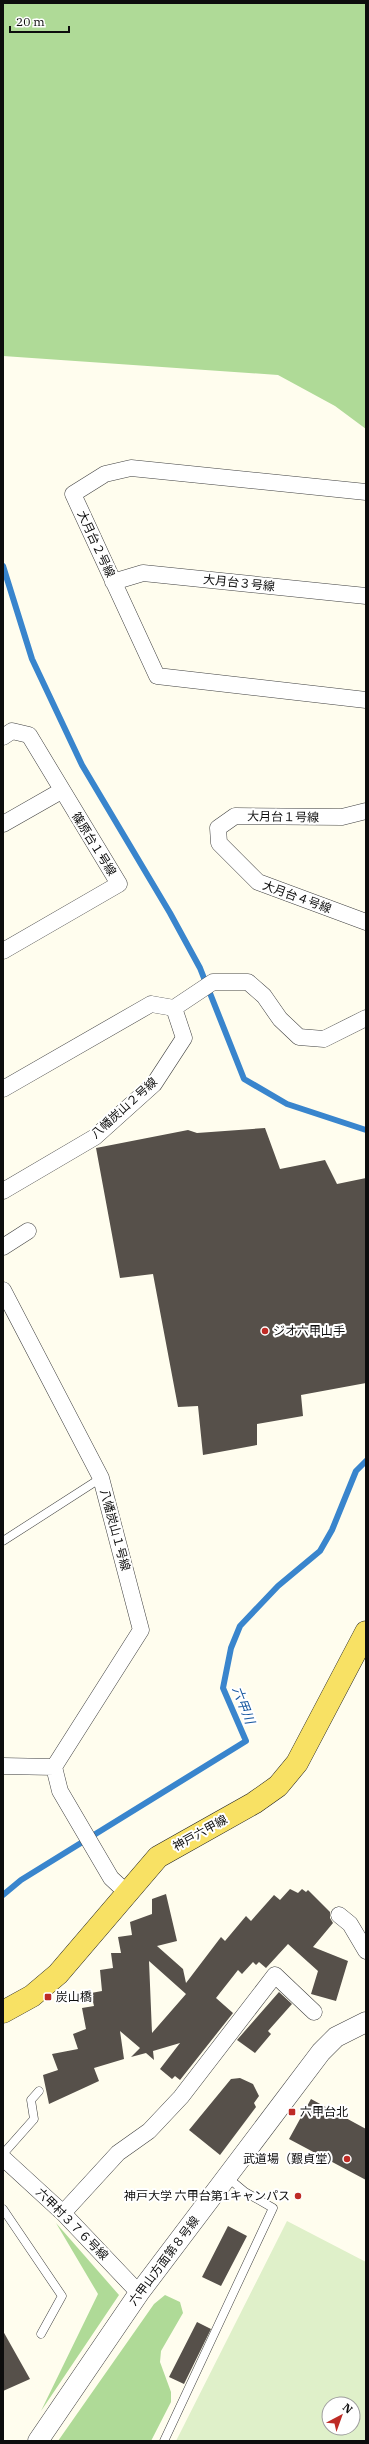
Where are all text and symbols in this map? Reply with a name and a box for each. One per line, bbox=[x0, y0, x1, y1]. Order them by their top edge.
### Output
scale bar bbox=[10, 8, 69, 34]
text: 20 m bbox=[16, 14, 45, 29]
street label: 大月台２号線 bbox=[74, 508, 118, 580]
street label: 大月台３号線 bbox=[202, 571, 276, 594]
street label: 大月台１号線 bbox=[247, 808, 319, 825]
street label: 篠原台１号線 bbox=[69, 809, 120, 878]
street label: 大月台４号線 bbox=[261, 877, 334, 916]
street label: 八幡炭山２号線 bbox=[87, 1074, 160, 1141]
place label: ジオ六甲山手 bbox=[273, 1323, 345, 1338]
marker: ジオ六甲山手 bbox=[260, 1326, 270, 1336]
street label: 八幡炭山１号線 bbox=[97, 1487, 134, 1572]
water label: 六甲川 bbox=[229, 1684, 259, 1728]
street label: 神戸六甲線 bbox=[170, 1811, 230, 1854]
place label: 炭山橋 bbox=[56, 1989, 92, 2004]
marker: 炭山橋 bbox=[43, 1992, 53, 2002]
place label: 六甲台北 bbox=[300, 2104, 348, 2119]
marker: 六甲台北 bbox=[287, 2107, 297, 2117]
place label: 武道場（艱貞堂） bbox=[243, 2151, 339, 2166]
marker: 武道場（艱貞堂） bbox=[342, 2154, 352, 2164]
street label: 六甲村３７６号線 bbox=[33, 2184, 112, 2263]
place label: 神戸大学 六甲台第1キャンパス bbox=[124, 2188, 290, 2203]
marker: 神戸大学 六甲台第1キャンパス bbox=[293, 2191, 303, 2201]
street label: 六甲山方面第８号線 bbox=[125, 2213, 202, 2308]
north arrow bbox=[321, 2396, 361, 2436]
text: N bbox=[340, 2400, 356, 2417]

